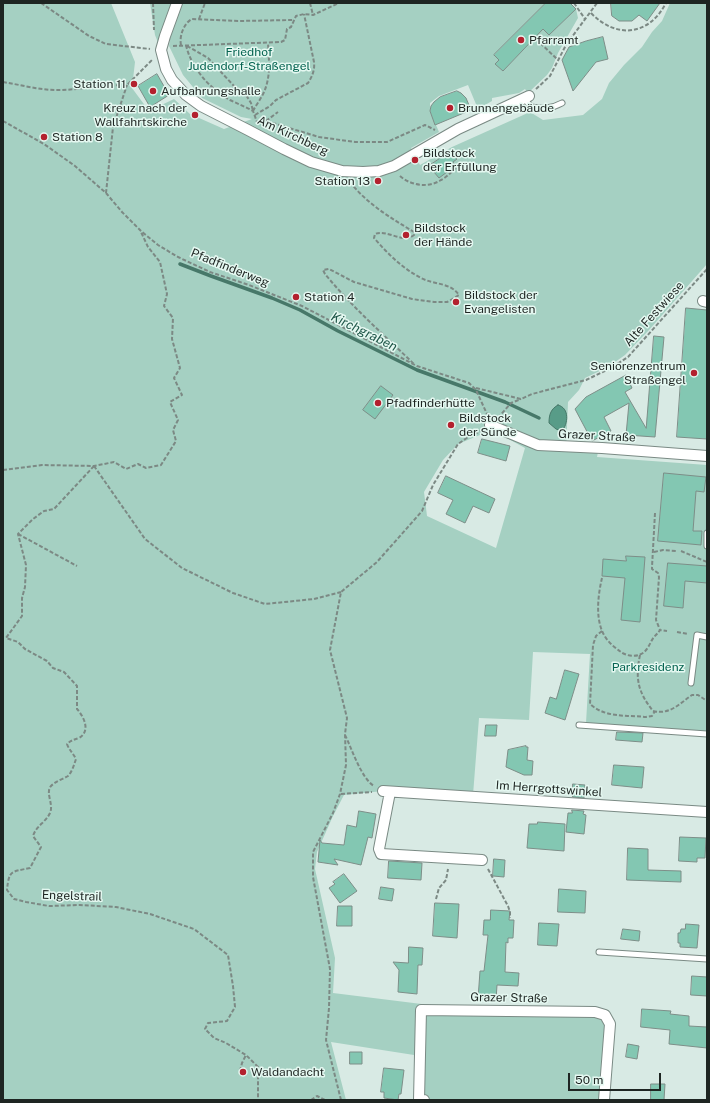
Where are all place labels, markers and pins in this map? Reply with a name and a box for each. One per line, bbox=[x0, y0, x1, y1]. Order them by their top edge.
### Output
place label: Pfarramt bbox=[529, 33, 579, 47]
marker: Pfarramt bbox=[516, 35, 526, 45]
place label: Station 11 bbox=[73, 77, 126, 91]
marker: Station 11 bbox=[129, 79, 139, 89]
place label: Aufbahrungshalle bbox=[161, 84, 261, 98]
marker: Aufbahrungshalle bbox=[148, 86, 158, 96]
place label: Kreuz nach der Wallfahrtskirche bbox=[95, 101, 187, 129]
place label: Brunnengebäude bbox=[458, 101, 554, 115]
marker: Brunnengebäude bbox=[445, 103, 455, 113]
marker: Kreuz nach der Wallfahrtskirche bbox=[190, 110, 200, 120]
place label: Station 8 bbox=[52, 130, 103, 144]
marker: Station 8 bbox=[39, 132, 49, 142]
place label: Bildstock der Erfüllung bbox=[423, 146, 497, 174]
marker: Bildstock der Erfüllung bbox=[410, 155, 420, 165]
place label: Station 13 bbox=[314, 174, 370, 188]
marker: Station 13 bbox=[373, 176, 383, 186]
place label: Bildstock der Hände bbox=[414, 221, 472, 249]
marker: Bildstock der Hände bbox=[401, 230, 411, 240]
place label: Bildstock der Evangelisten bbox=[464, 288, 538, 316]
place label: Station 4 bbox=[304, 290, 355, 304]
marker: Station 4 bbox=[291, 292, 301, 302]
marker: Bildstock der Evangelisten bbox=[451, 297, 461, 307]
place label: Seniorenzentrum Straßengel bbox=[590, 359, 686, 387]
marker: Seniorenzentrum Straßengel bbox=[689, 368, 699, 378]
place label: Pfadfinderhütte bbox=[386, 396, 475, 410]
marker: Pfadfinderhütte bbox=[373, 398, 383, 408]
place label: Bildstock der Sünde bbox=[459, 411, 517, 439]
marker: Bildstock der Sünde bbox=[446, 420, 456, 430]
place label: Waldandacht bbox=[251, 1065, 324, 1079]
marker: Waldandacht bbox=[238, 1067, 248, 1077]

